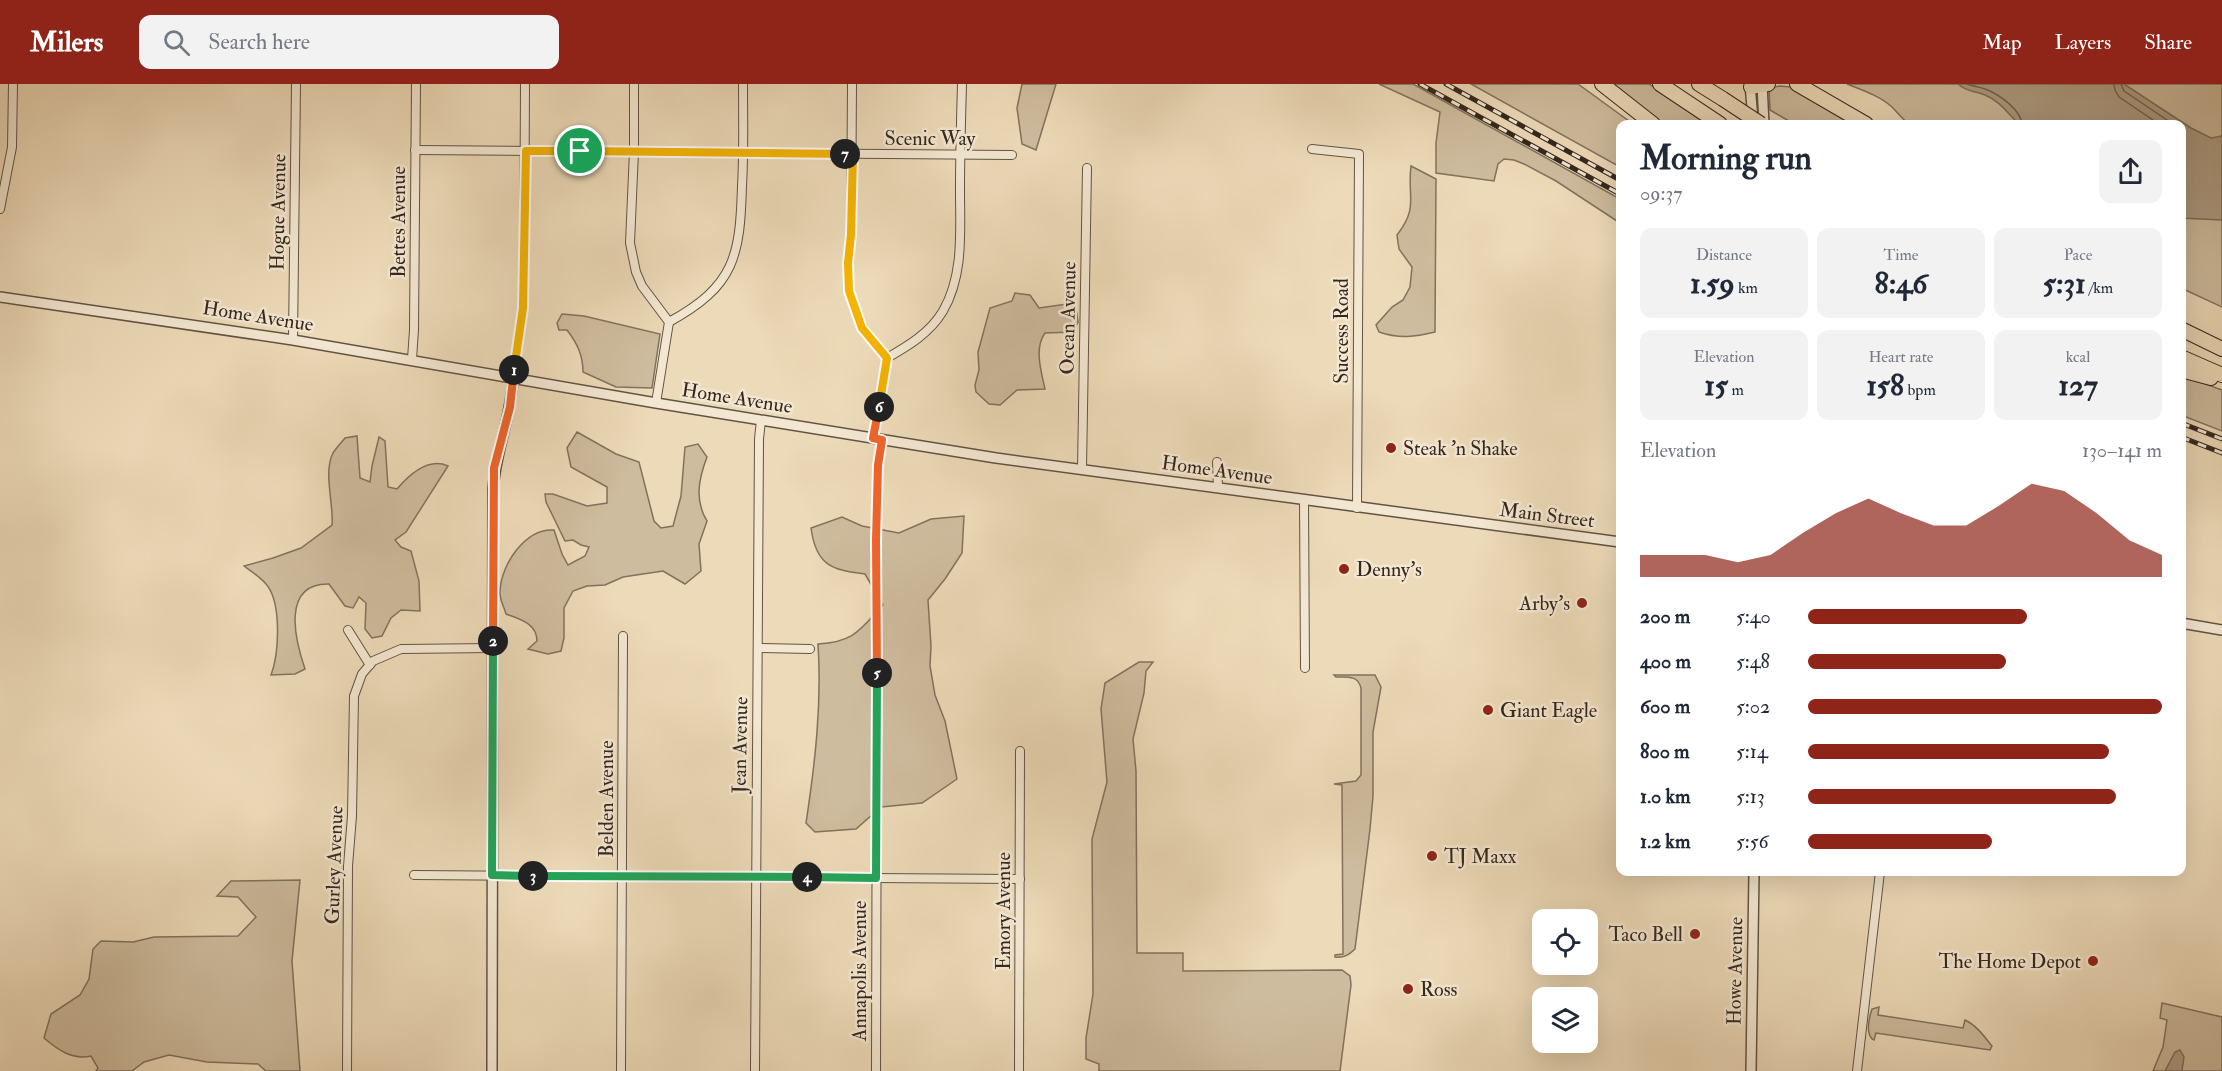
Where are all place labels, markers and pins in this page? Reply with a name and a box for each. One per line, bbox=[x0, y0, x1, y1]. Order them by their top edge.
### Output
pin bbox=[554, 125, 605, 176]
pin: 7 bbox=[830, 139, 860, 169]
pin: 1 bbox=[499, 355, 529, 385]
pin: 6 bbox=[864, 392, 894, 422]
place label: Steak 'n Shake bbox=[1403, 436, 1518, 461]
marker: Steak 'n Shake bbox=[1384, 441, 1398, 455]
place label: Denny's bbox=[1356, 557, 1422, 582]
marker: Denny's bbox=[1337, 562, 1351, 576]
place label: Arby's bbox=[1518, 591, 1570, 616]
marker: Arby's bbox=[1575, 596, 1589, 610]
pin: 2 bbox=[478, 626, 508, 656]
pin: 5 bbox=[862, 658, 892, 688]
place label: Giant Eagle bbox=[1500, 698, 1597, 723]
marker: Giant Eagle bbox=[1481, 703, 1495, 717]
place label: TJ Maxx bbox=[1444, 844, 1517, 869]
marker: TJ Maxx bbox=[1425, 849, 1439, 863]
pin: 3 bbox=[518, 861, 548, 891]
pin: 4 bbox=[792, 862, 822, 892]
place label: Taco Bell bbox=[1609, 922, 1683, 947]
marker: Taco Bell bbox=[1688, 927, 1702, 941]
place label: The Home Depot bbox=[1938, 949, 2082, 975]
marker: The Home Depot bbox=[2086, 954, 2100, 968]
place label: Ross bbox=[1420, 977, 1458, 1002]
marker: Ross bbox=[1401, 982, 1415, 996]

